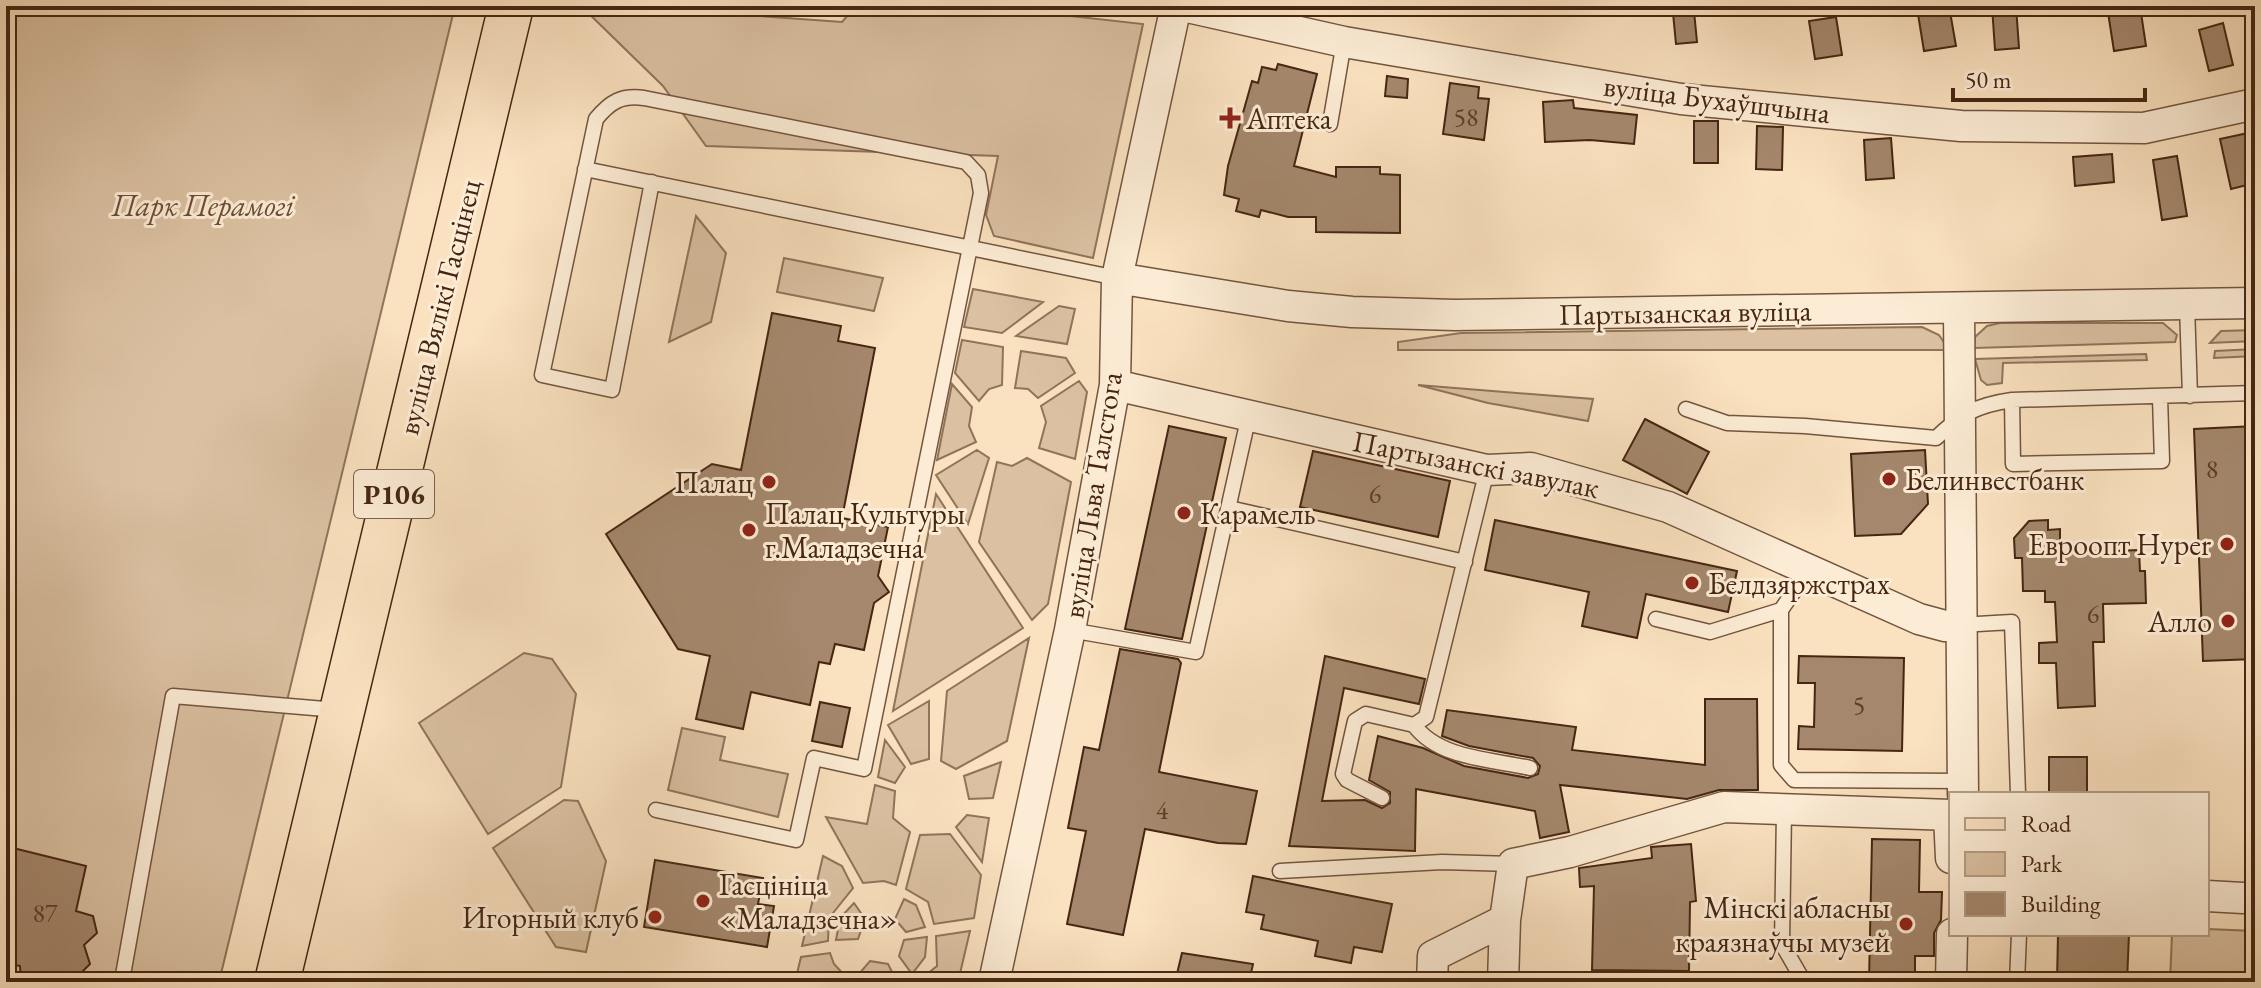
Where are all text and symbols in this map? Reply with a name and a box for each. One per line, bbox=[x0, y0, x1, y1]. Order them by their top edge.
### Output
scale bar bbox=[1953, 52, 2145, 102]
text: 50 m bbox=[1965, 64, 2012, 95]
street label: вуліца Бухаўшчына bbox=[1601, 66, 1833, 132]
place label: Аптека bbox=[1245, 99, 1332, 138]
house number: 58 bbox=[1454, 100, 1478, 134]
marker: Аптека bbox=[1221, 109, 1239, 127]
street label: вуліца Вялікі Гасцінец bbox=[388, 175, 490, 439]
park label: Парк Перамогі bbox=[111, 186, 295, 225]
street label: Партызанская вуліца bbox=[1558, 290, 1812, 334]
street label: вуліца Льва Талстога bbox=[1053, 369, 1131, 621]
street label: Партызанскі завулак bbox=[1349, 421, 1603, 507]
house number: 8 bbox=[2206, 452, 2218, 486]
place label: Белинвестбанк bbox=[1905, 460, 2084, 499]
place label: Палац bbox=[674, 463, 754, 502]
road number: Р106 bbox=[354, 470, 434, 518]
marker: Белинвестбанк bbox=[1880, 470, 1898, 488]
marker: Палац bbox=[760, 473, 778, 491]
house number: 6 bbox=[1369, 477, 1381, 511]
place label: Палац Культуры г.Маладзечна bbox=[765, 494, 965, 567]
place label: Карамель bbox=[1200, 494, 1316, 533]
marker: Карамель bbox=[1175, 504, 1193, 522]
marker: Палац Культуры г.Маладзечна bbox=[740, 521, 758, 539]
place label: Евроопт Hyper bbox=[2028, 525, 2211, 564]
marker: Евроопт Hyper bbox=[2218, 535, 2236, 553]
place label: Белдзяржстрах bbox=[1708, 564, 1890, 603]
marker: Белдзяржстрах bbox=[1683, 574, 1701, 592]
house number: 6 bbox=[2087, 597, 2099, 631]
place label: Алло bbox=[2147, 602, 2212, 641]
marker: Алло bbox=[2219, 612, 2237, 630]
house number: 5 bbox=[1853, 688, 1865, 722]
legend bbox=[1949, 792, 2209, 936]
house number: 4 bbox=[1156, 793, 1169, 827]
text: Road bbox=[2021, 808, 2072, 839]
text: Park bbox=[2021, 848, 2063, 879]
place label: Гасцініца «Маладзечна» bbox=[719, 865, 897, 938]
place label: Мінскі абласны краязнаўчы музей bbox=[1675, 888, 1890, 961]
text: Building bbox=[2021, 888, 2101, 919]
marker: Гасцініца «Маладзечна» bbox=[694, 892, 712, 910]
house number: 87 bbox=[33, 896, 58, 930]
place label: Игорный клуб bbox=[462, 898, 639, 937]
marker: Игорный клуб bbox=[646, 908, 664, 926]
marker: Мінскі абласны краязнаўчы музей bbox=[1897, 915, 1915, 933]

